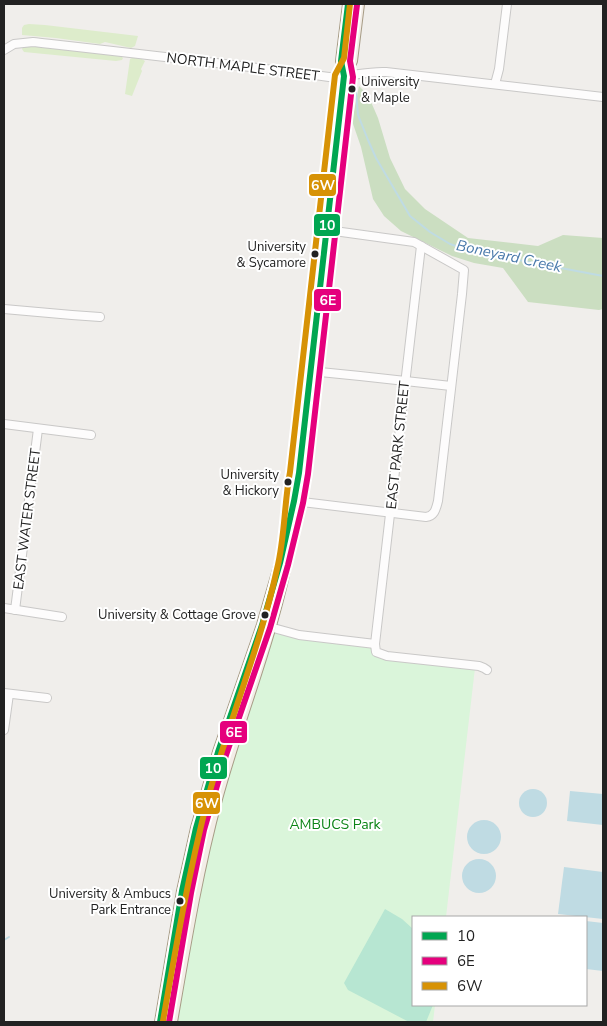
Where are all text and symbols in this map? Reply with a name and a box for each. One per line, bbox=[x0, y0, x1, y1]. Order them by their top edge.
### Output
street label: NORTH MAPLE STREET bbox=[165, 48, 321, 86]
place label: University & Maple bbox=[361, 73, 420, 107]
marker: University & Maple bbox=[347, 84, 357, 94]
line badge: 6W bbox=[308, 173, 337, 197]
text: 6W bbox=[311, 176, 335, 195]
line badge: 10 bbox=[313, 213, 341, 237]
text: 10 bbox=[319, 216, 335, 235]
water label: Boneyard Creek bbox=[455, 235, 564, 277]
place label: University & Sycamore bbox=[236, 238, 306, 272]
marker: University & Sycamore bbox=[310, 249, 320, 259]
line badge: 6E bbox=[313, 288, 342, 312]
text: 6E bbox=[320, 291, 336, 310]
street label: EAST PARK STREET bbox=[382, 379, 414, 510]
street label: EAST WATER STREET bbox=[9, 447, 45, 591]
place label: University & Hickory bbox=[220, 466, 279, 500]
marker: University & Hickory bbox=[283, 477, 293, 487]
place label: University & Cottage Grove bbox=[98, 606, 256, 624]
marker: University & Cottage Grove bbox=[260, 610, 270, 620]
line badge: 6E bbox=[219, 720, 248, 744]
text: 6E bbox=[226, 723, 242, 742]
line badge: 10 bbox=[199, 756, 228, 780]
text: 10 bbox=[205, 759, 221, 778]
line badge: 6W bbox=[192, 791, 221, 815]
text: 6W bbox=[195, 794, 219, 813]
park label: AMBUCS Park bbox=[289, 815, 382, 834]
place label: University & Ambucs Park Entrance bbox=[49, 885, 171, 919]
marker: University & Ambucs Park Entrance bbox=[175, 896, 185, 906]
legend bbox=[412, 916, 587, 1006]
text: 10 bbox=[457, 926, 475, 946]
text: 6E bbox=[457, 951, 475, 971]
text: 6W bbox=[457, 976, 483, 996]

